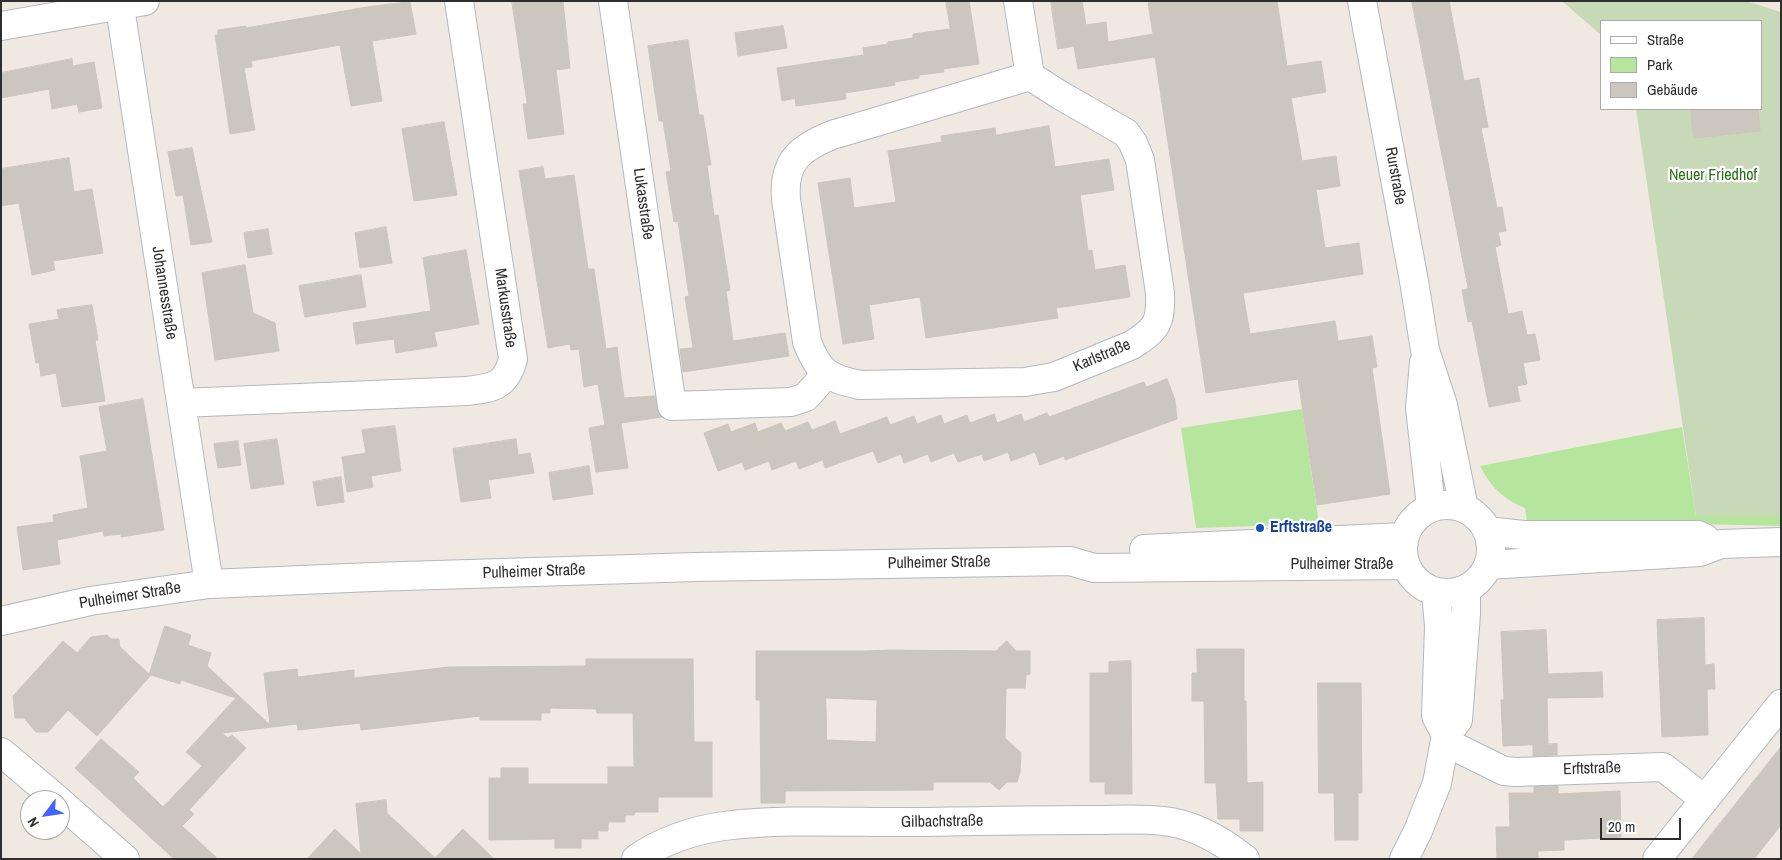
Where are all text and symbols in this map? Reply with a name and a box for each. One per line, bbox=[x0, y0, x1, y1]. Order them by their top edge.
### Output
legend bbox=[1600, 20, 1762, 110]
text: Straße bbox=[1647, 29, 1684, 50]
text: Park bbox=[1647, 54, 1672, 75]
text: Gebäude bbox=[1647, 79, 1698, 100]
street label: Rurstraße bbox=[1380, 146, 1410, 206]
park label: Neuer Friedhof bbox=[1669, 166, 1757, 186]
street label: Lukasstraße bbox=[628, 167, 658, 241]
street label: Johannesstraße bbox=[147, 245, 181, 341]
street label: Markusstraße bbox=[490, 267, 520, 349]
street label: Karlstraße bbox=[1070, 335, 1134, 377]
place label: Erftstraße bbox=[1270, 518, 1332, 538]
marker: Erftstraße bbox=[1254, 522, 1266, 534]
street label: Pulheimer Straße bbox=[887, 553, 991, 573]
street label: Pulheimer Straße bbox=[1291, 555, 1393, 575]
street label: Pulheimer Straße bbox=[482, 561, 586, 583]
street label: Pulheimer Straße bbox=[78, 578, 182, 614]
street label: Erftstraße bbox=[1563, 758, 1621, 780]
north arrow bbox=[20, 790, 70, 840]
scale bar bbox=[1602, 808, 1683, 840]
street label: Gilbachstraße bbox=[901, 812, 983, 832]
text: N bbox=[23, 814, 43, 830]
text: 20 m bbox=[1608, 816, 1635, 837]

